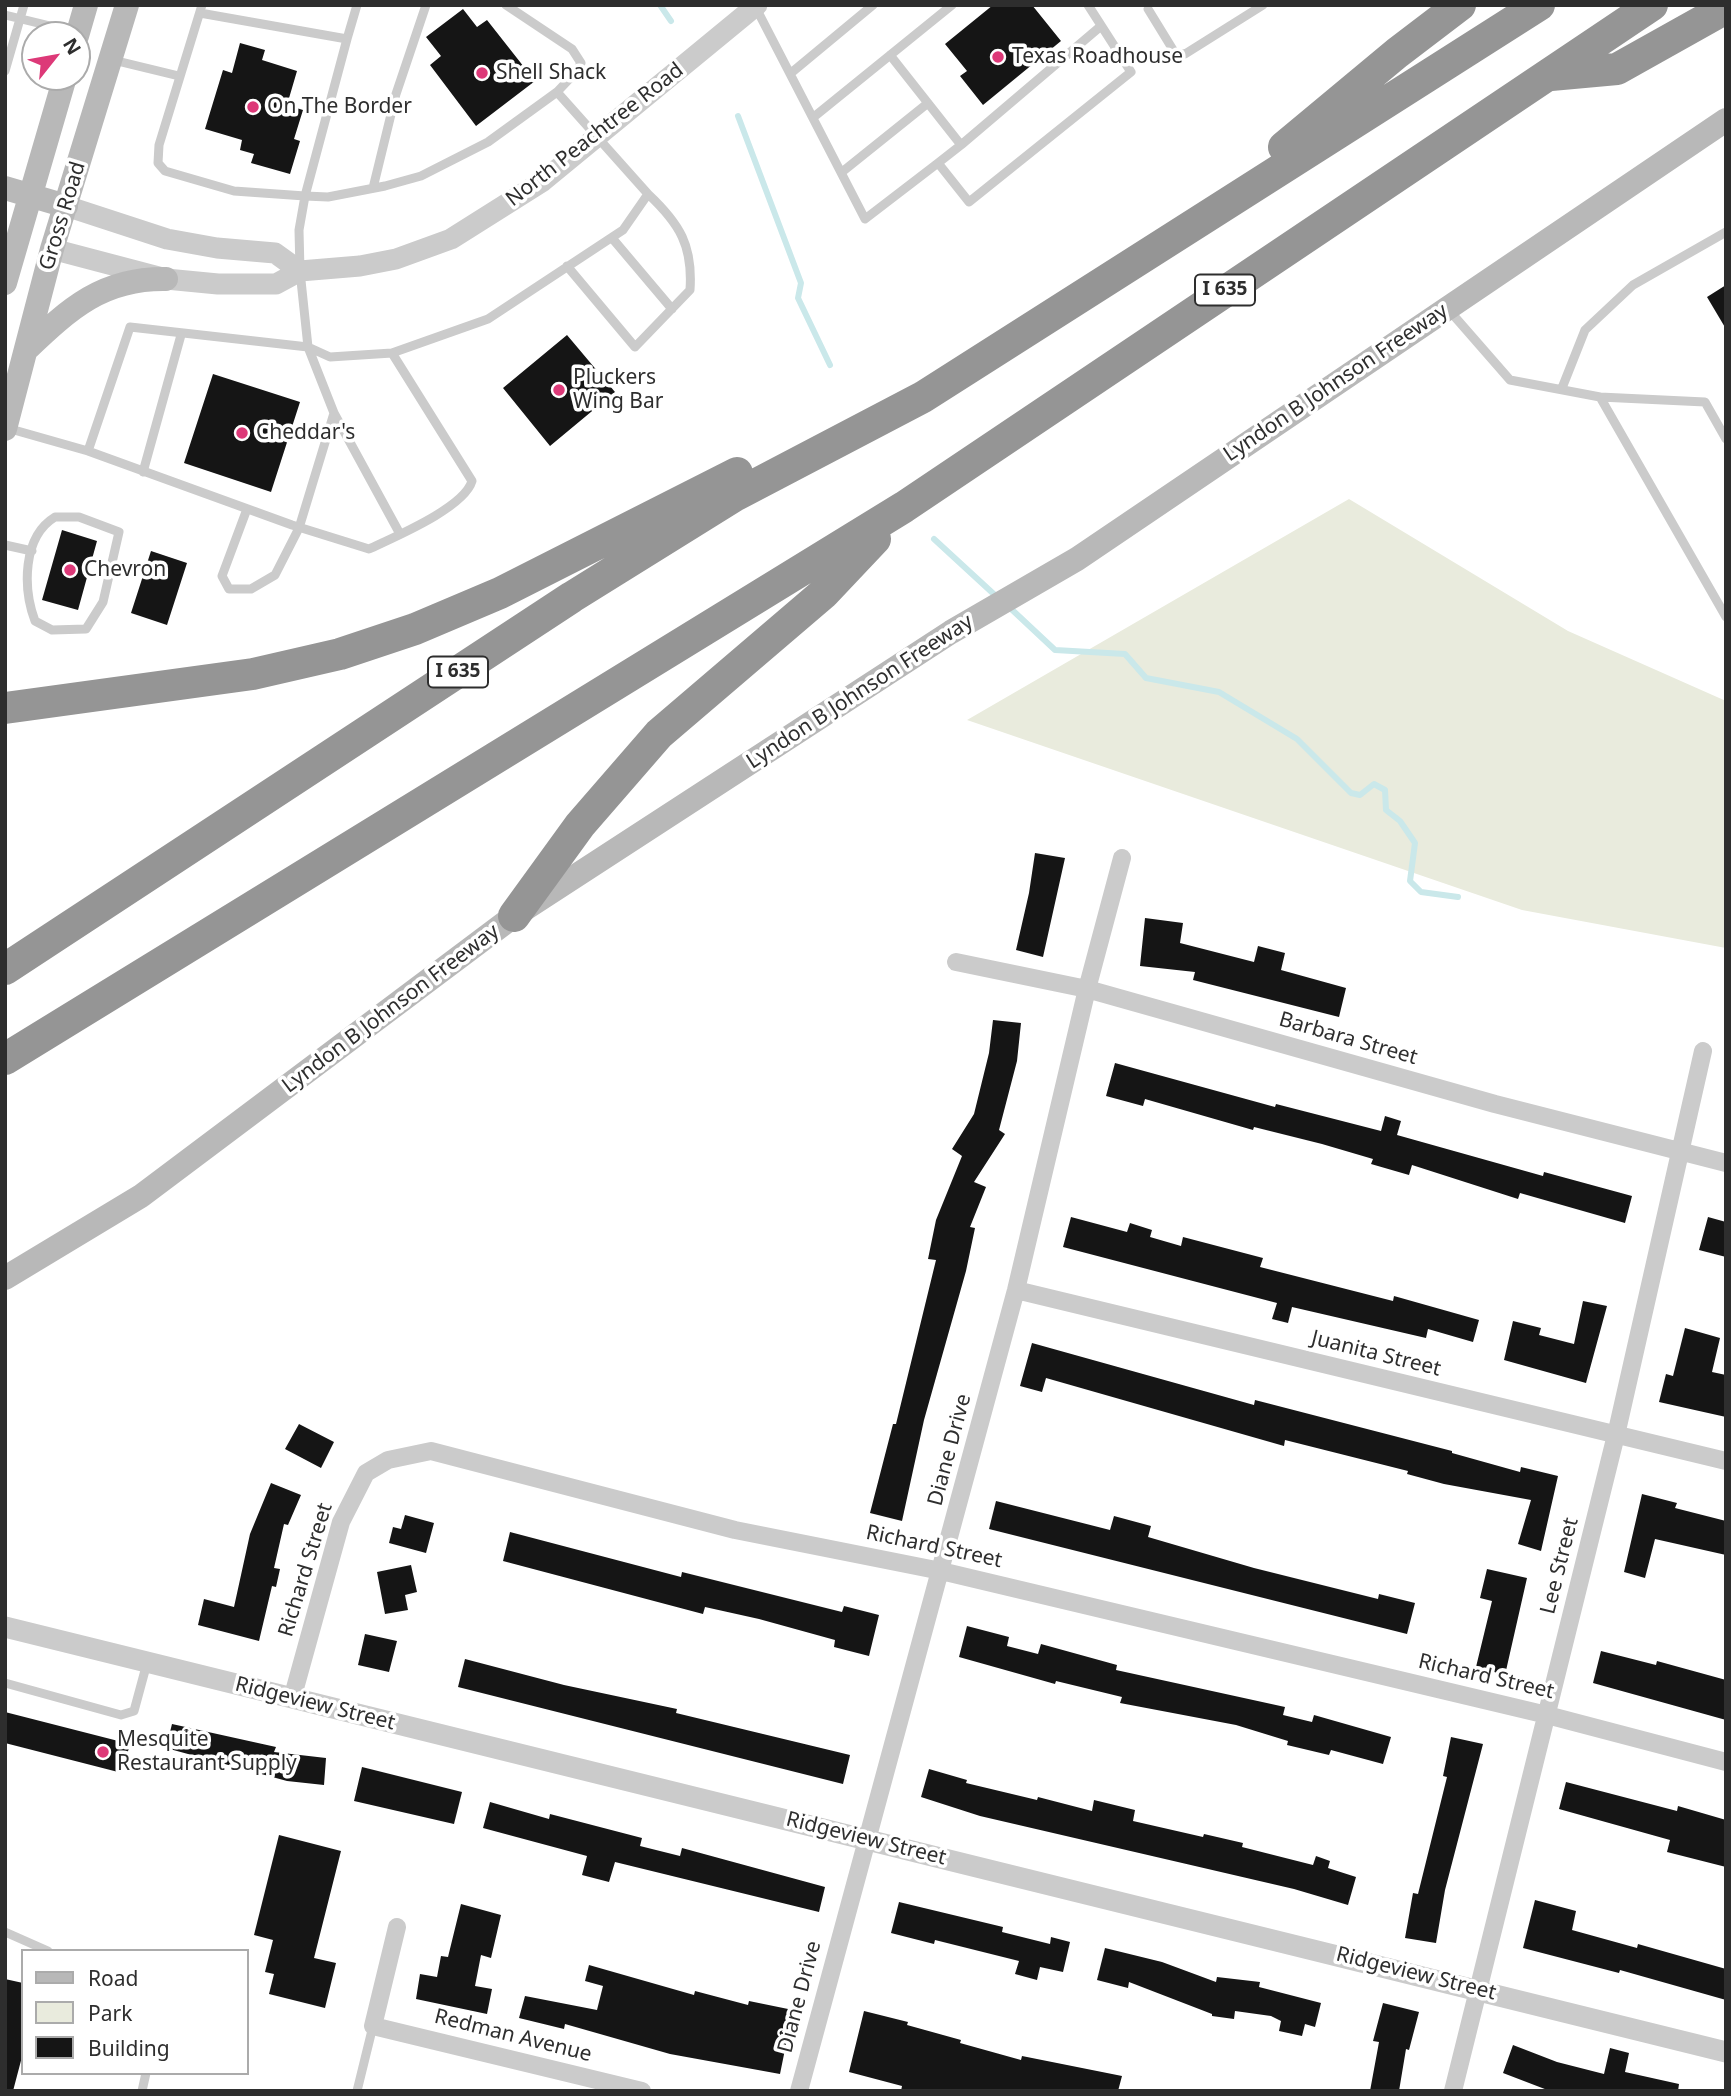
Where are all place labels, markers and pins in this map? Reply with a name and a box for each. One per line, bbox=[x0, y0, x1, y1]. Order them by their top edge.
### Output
place label: Texas Roadhouse bbox=[1012, 44, 1183, 70]
marker: Texas Roadhouse bbox=[990, 49, 1006, 65]
place label: Shell Shack bbox=[496, 60, 606, 86]
marker: Shell Shack bbox=[474, 65, 490, 81]
place label: On The Border bbox=[267, 94, 412, 120]
marker: On The Border bbox=[245, 99, 261, 115]
place label: Pluckers Wing Bar bbox=[573, 365, 663, 415]
marker: Pluckers Wing Bar bbox=[551, 382, 567, 398]
place label: Cheddar's bbox=[256, 420, 355, 446]
marker: Cheddar's bbox=[234, 425, 250, 441]
place label: Chevron bbox=[84, 557, 166, 583]
marker: Chevron bbox=[62, 562, 78, 578]
place label: Mesquite Restaurant Supply bbox=[117, 1727, 297, 1777]
marker: Mesquite Restaurant Supply bbox=[95, 1744, 111, 1760]

